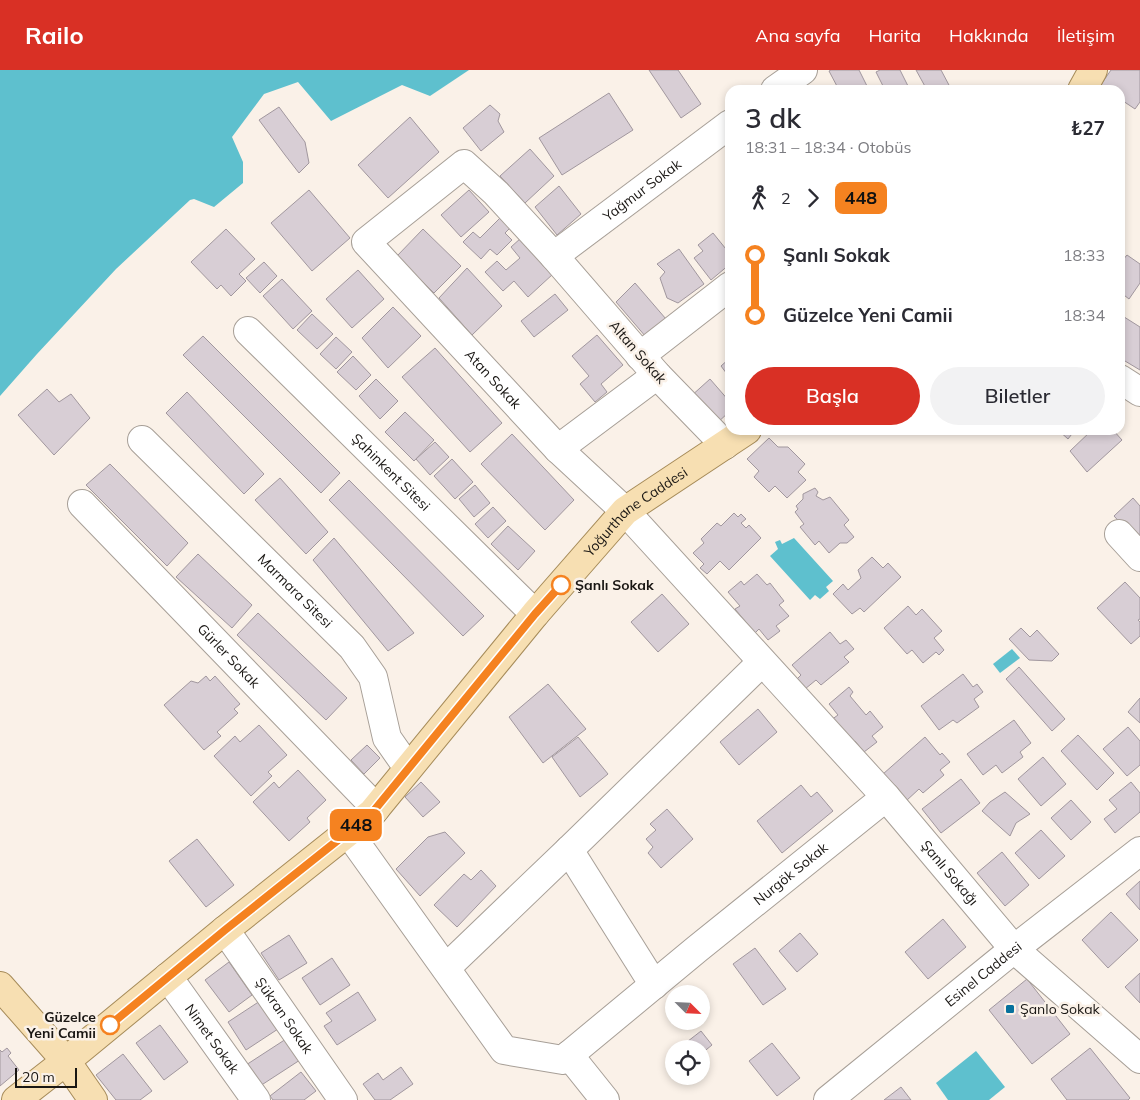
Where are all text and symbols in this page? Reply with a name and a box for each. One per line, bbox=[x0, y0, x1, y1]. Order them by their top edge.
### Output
text: Railo bbox=[25, 20, 84, 50]
text: Ana sayfa bbox=[755, 24, 841, 47]
text: Harita bbox=[869, 24, 921, 47]
text: Hakkında bbox=[949, 24, 1029, 47]
text: İletişim bbox=[1057, 24, 1115, 47]
text: 3 dk bbox=[745, 100, 801, 135]
text: ₺27 bbox=[1071, 116, 1105, 140]
text: 18:31 – 18:34 · Otobüs bbox=[745, 137, 911, 157]
street label: Yağmur Sokak bbox=[599, 154, 685, 226]
icon: walk bbox=[745, 184, 773, 212]
icon: forward bbox=[799, 184, 827, 212]
text: 448 bbox=[845, 186, 877, 209]
text: 2 bbox=[781, 188, 791, 208]
text: Şanlı Sokak bbox=[783, 243, 890, 267]
text: 18:33 bbox=[1063, 245, 1105, 265]
text: Güzelce Yeni Camii bbox=[783, 303, 953, 327]
text: 18:34 bbox=[1063, 305, 1105, 325]
street label: Altan Sokak bbox=[606, 317, 671, 388]
street label: Atan Sokak bbox=[461, 346, 526, 413]
button: Başla bbox=[745, 367, 920, 425]
button: Biletler bbox=[930, 367, 1105, 425]
street label: Şahinkent Sitesi bbox=[348, 429, 434, 515]
street label: Yoğurthane Caddesi bbox=[580, 463, 691, 561]
street label: Marmara Sitesi bbox=[254, 550, 336, 632]
marker: Şanlı Sokak bbox=[551, 575, 571, 595]
place label: Şanlı Sokak bbox=[575, 576, 654, 594]
street label: Gürler Sokak bbox=[193, 620, 264, 692]
line badge: 448 bbox=[327, 809, 385, 841]
text: 448 bbox=[340, 813, 372, 836]
street label: Şanlı Sokağı bbox=[917, 837, 982, 909]
street label: Nurgök Sokak bbox=[750, 838, 832, 909]
street label: Esinel Caddesi bbox=[941, 937, 1025, 1010]
street label: Şükran Sokak bbox=[252, 974, 317, 1058]
north arrow bbox=[665, 985, 710, 1030]
map controls bbox=[665, 985, 710, 1085]
street label: Nimet Sokak bbox=[181, 1000, 244, 1078]
place label: Şanlo Sokak bbox=[1020, 1000, 1101, 1018]
marker: Şanlo Sokak bbox=[1004, 1003, 1016, 1015]
place label: Güzelce Yeni Camii bbox=[26, 1008, 96, 1042]
marker: Güzelce Yeni Camii bbox=[100, 1015, 120, 1035]
button: locate bbox=[665, 1040, 710, 1085]
scale bar bbox=[15, 1065, 78, 1088]
text: 20 m bbox=[22, 1068, 55, 1086]

